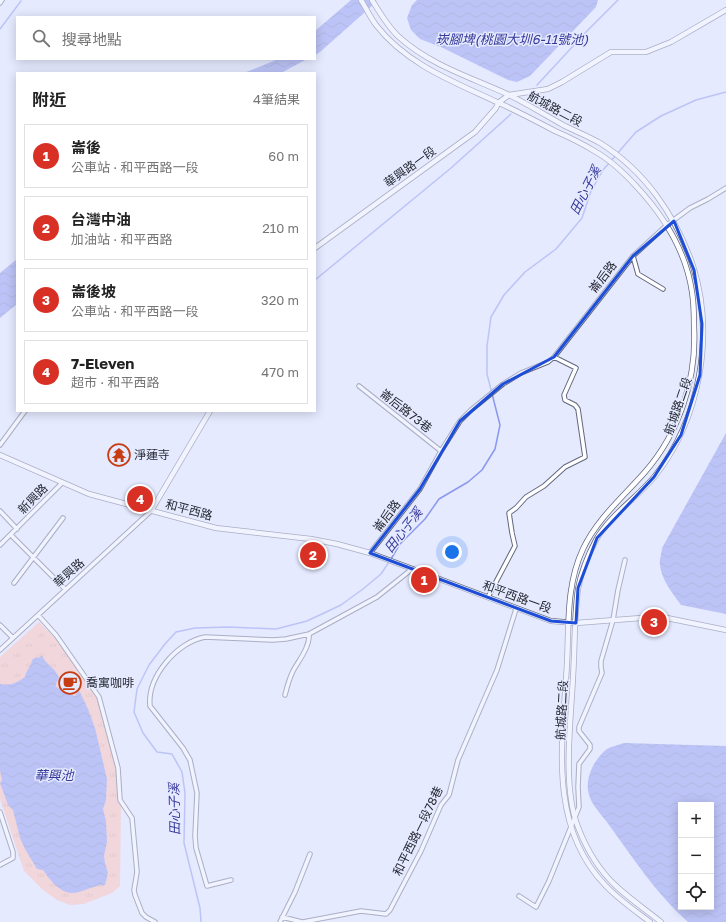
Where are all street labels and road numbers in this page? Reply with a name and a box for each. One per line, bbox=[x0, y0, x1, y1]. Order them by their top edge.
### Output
street label: 航城路二段 bbox=[525, 88, 585, 129]
street label: 華興路一段 bbox=[381, 143, 438, 190]
street label: 崙后路 bbox=[586, 258, 620, 295]
street label: 航城路二段 bbox=[661, 375, 694, 437]
street label: 崙后路73巷 bbox=[378, 386, 435, 435]
street label: 新興路 bbox=[15, 480, 51, 517]
street label: 和平西路 bbox=[164, 496, 214, 523]
street label: 崙后路 bbox=[370, 497, 403, 535]
street label: 華興路 bbox=[50, 555, 87, 590]
street label: 和平西路一段 bbox=[481, 577, 554, 616]
street label: 航城路二段 bbox=[552, 680, 571, 740]
street label: 和平西路一段78巷 bbox=[389, 784, 446, 878]

